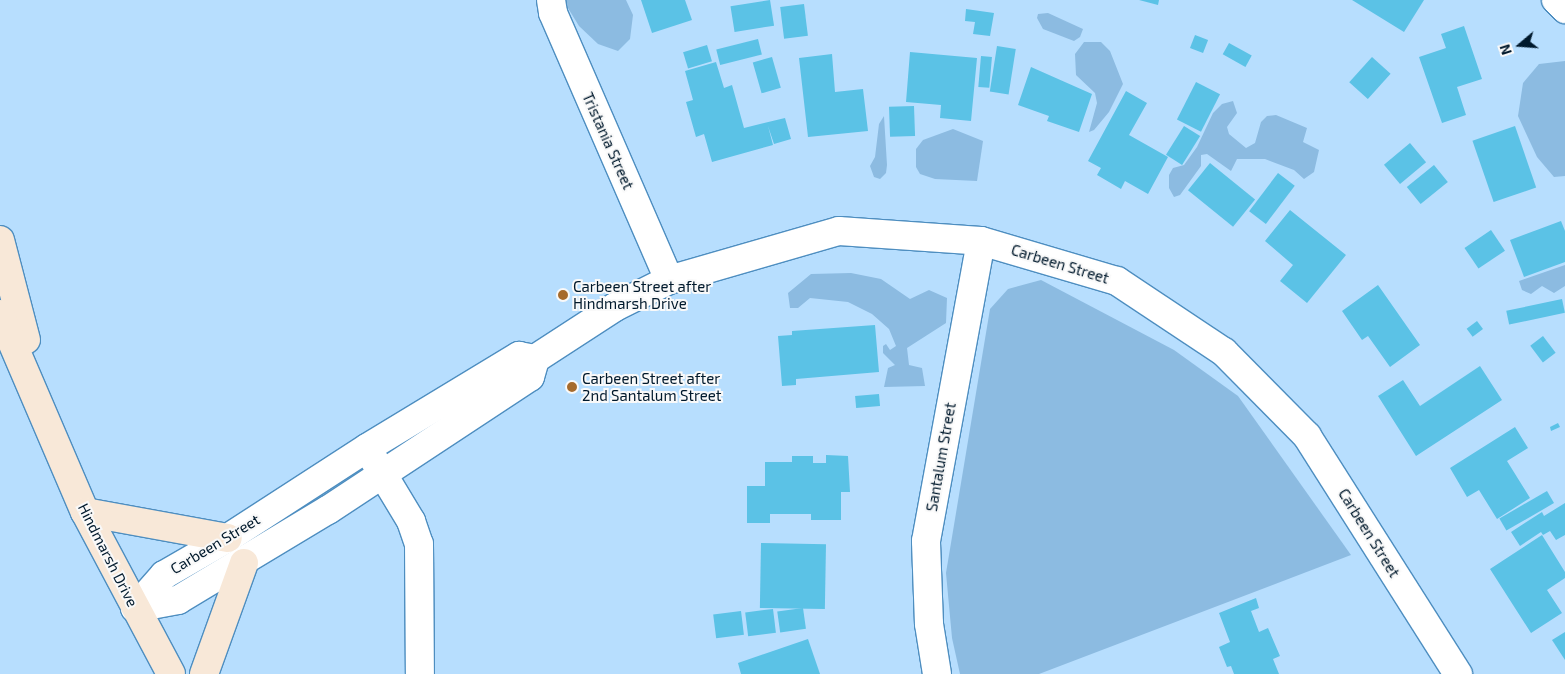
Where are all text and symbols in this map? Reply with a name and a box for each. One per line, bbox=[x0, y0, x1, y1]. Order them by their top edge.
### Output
north arrow bbox=[1495, 20, 1545, 70]
text: N bbox=[1496, 42, 1515, 57]
street label: Tristania Street bbox=[579, 90, 637, 192]
street label: Carbeen Street bbox=[1009, 241, 1111, 287]
place label: Carbeen Street after Hindmarsh Drive bbox=[573, 277, 711, 312]
marker: Carbeen Street after Hindmarsh Drive bbox=[557, 289, 569, 301]
place label: Carbeen Street after 2nd Santalum Street bbox=[582, 369, 722, 404]
marker: Carbeen Street after 2nd Santalum Street bbox=[566, 381, 578, 393]
street label: Santalum Street bbox=[923, 401, 959, 513]
street label: Carbeen Street bbox=[1335, 485, 1403, 581]
street label: Hindmarsh Drive bbox=[74, 500, 142, 610]
street label: Carbeen Street bbox=[167, 510, 263, 578]

